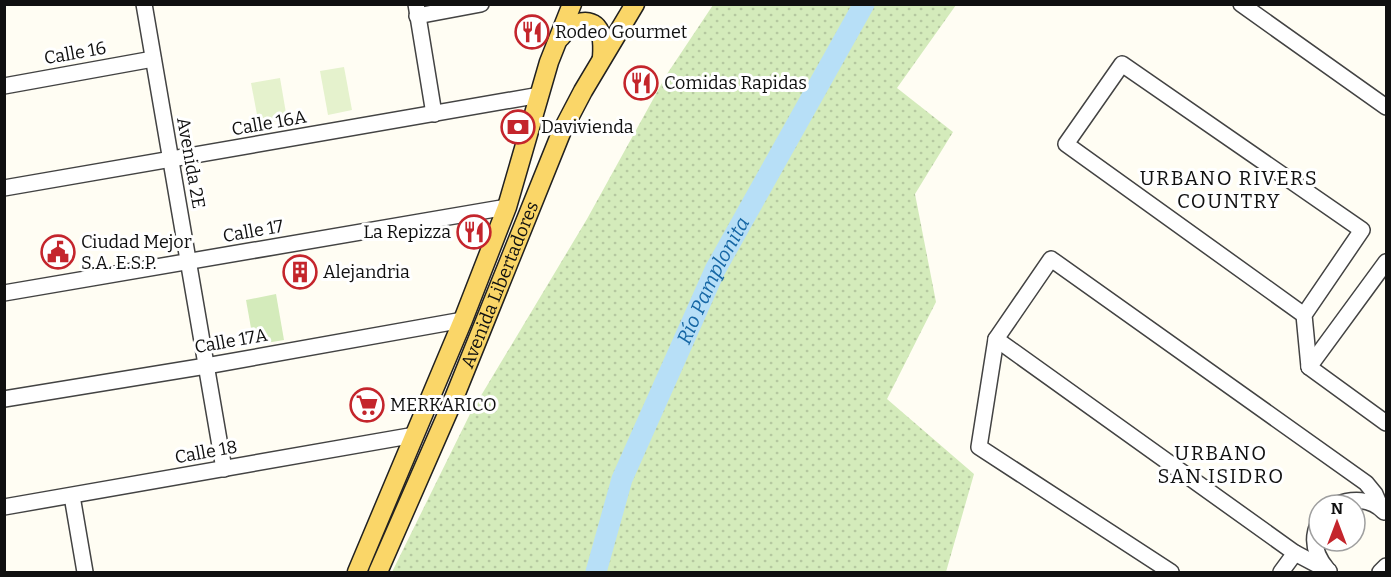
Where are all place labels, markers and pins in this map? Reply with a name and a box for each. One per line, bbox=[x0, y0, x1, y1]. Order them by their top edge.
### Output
restaurant icon: Rodeo Gourmet bbox=[514, 14, 550, 50]
place label: Rodeo Gourmet bbox=[555, 21, 688, 43]
restaurant icon: Comidas Rapidas bbox=[623, 65, 659, 101]
place label: Comidas Rapidas bbox=[664, 72, 807, 94]
bank icon: Davivienda bbox=[500, 109, 536, 145]
place label: Davivienda bbox=[541, 116, 634, 138]
restaurant icon: La Repizza bbox=[456, 214, 492, 250]
place label: La Repizza bbox=[363, 221, 451, 243]
place label: Ciudad Mejor S.A. E.S.P. bbox=[81, 231, 192, 274]
public building icon: Ciudad Mejor S.A. E.S.P. bbox=[40, 234, 76, 270]
building icon: Alejandria bbox=[282, 254, 318, 290]
place label: Alejandria bbox=[323, 261, 410, 283]
supermarket icon: MERKARICO bbox=[349, 387, 385, 423]
place label: MERKARICO bbox=[390, 394, 497, 416]

